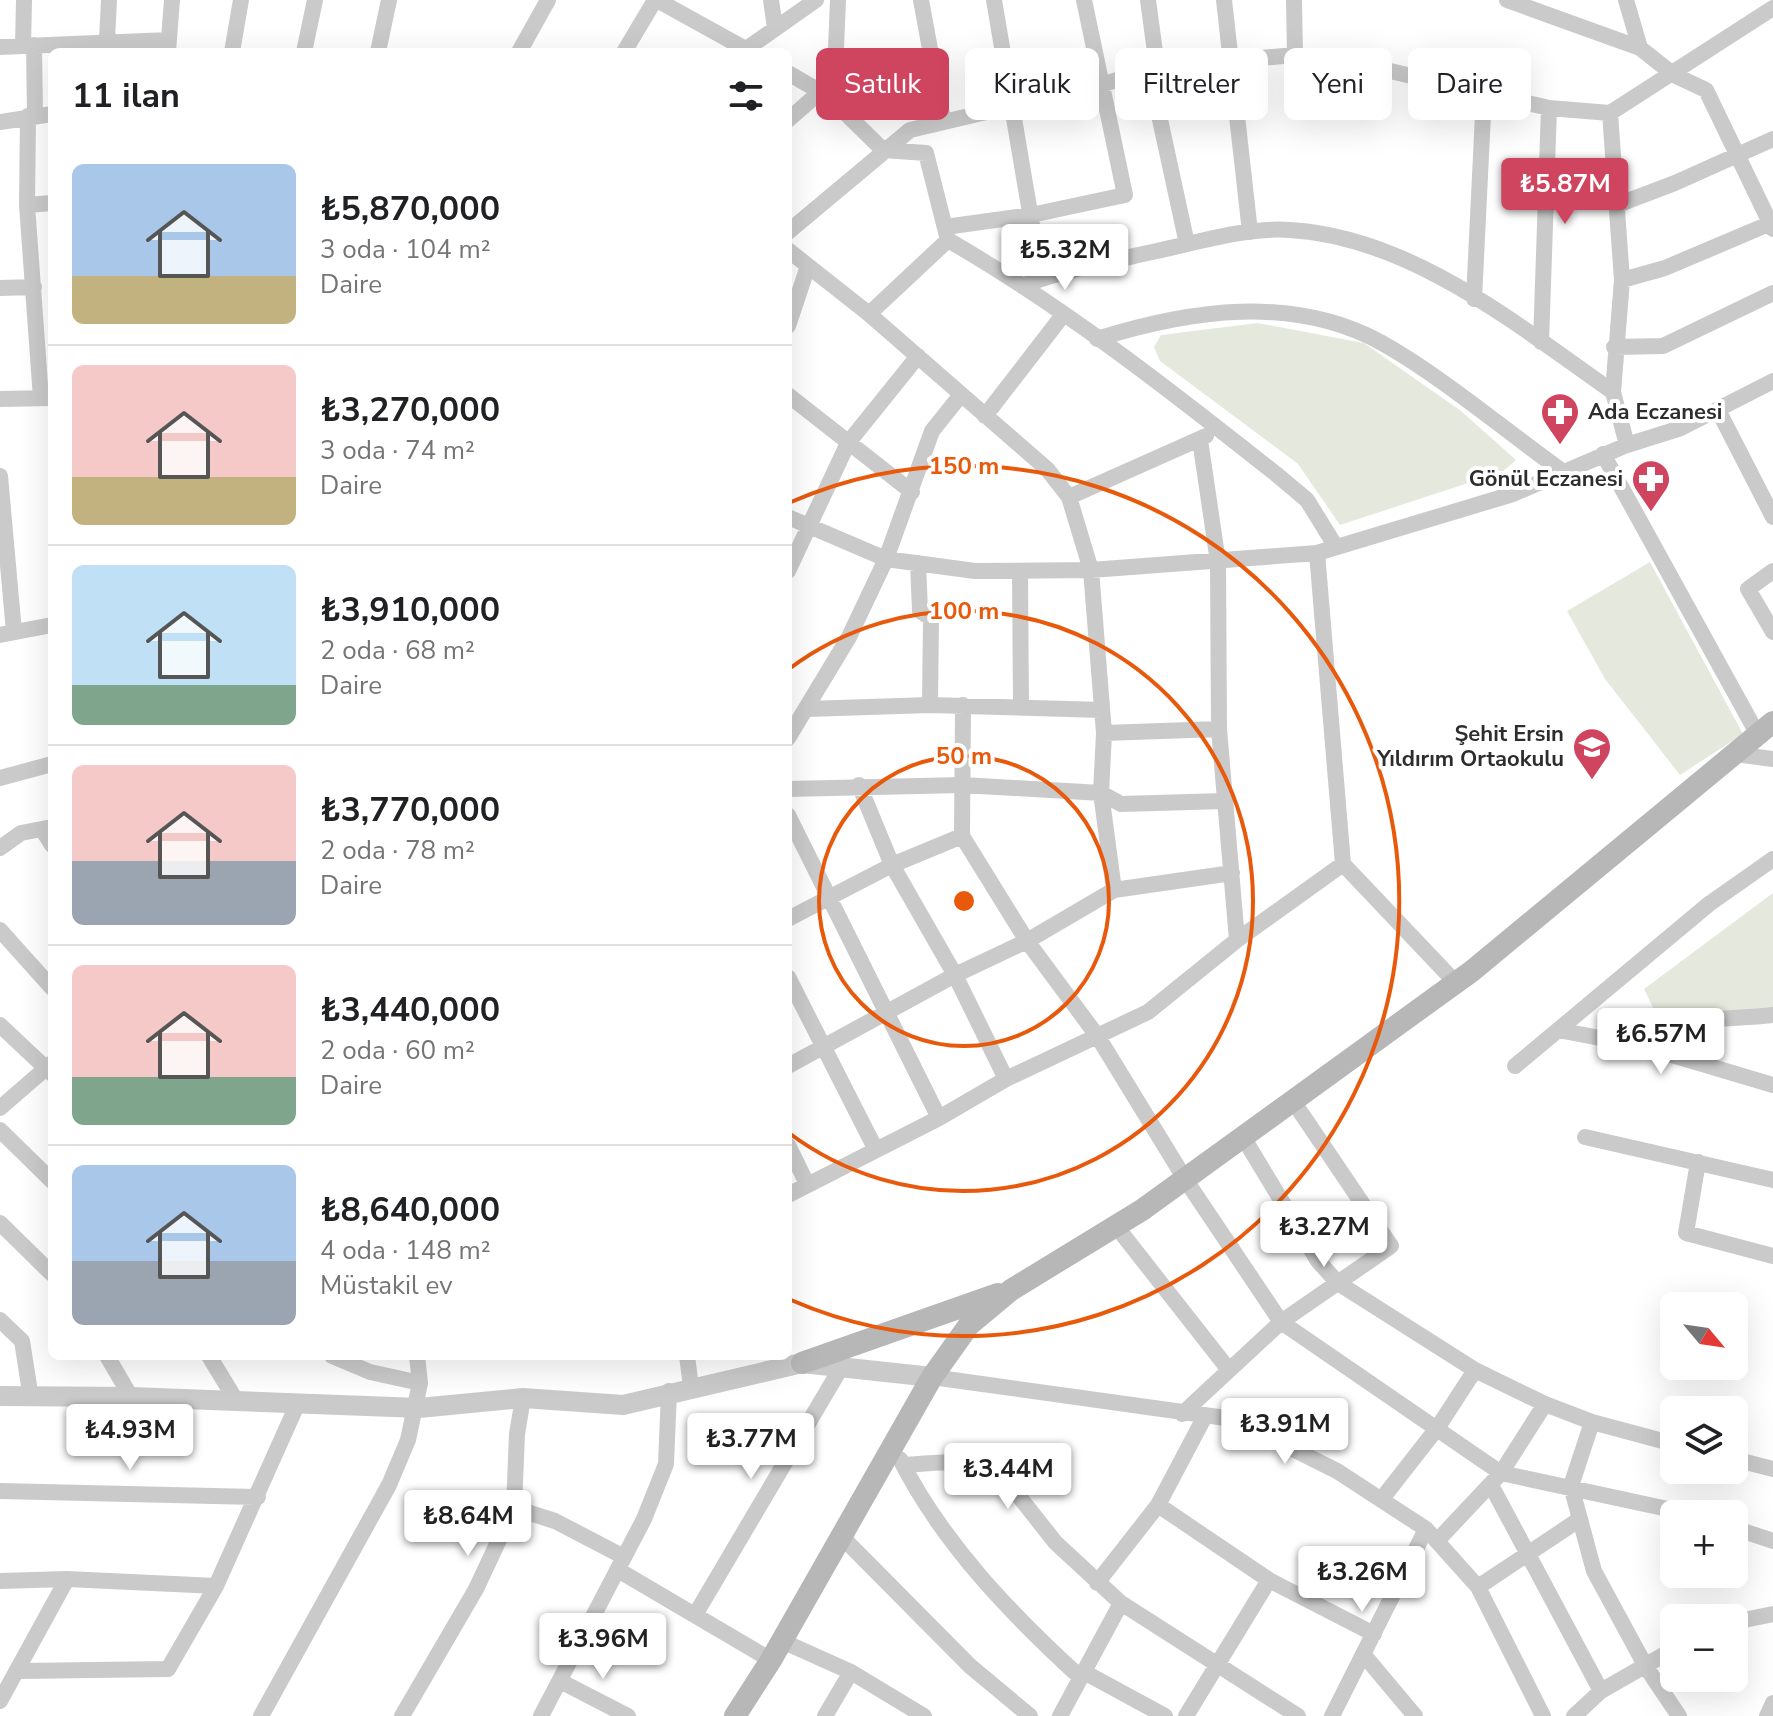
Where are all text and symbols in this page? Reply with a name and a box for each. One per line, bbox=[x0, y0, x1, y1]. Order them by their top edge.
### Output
chip: Satılık bbox=[816, 48, 949, 120]
chip: Kiralık bbox=[965, 48, 1099, 120]
chip: Filtreler bbox=[1115, 48, 1268, 120]
chip: Yeni bbox=[1284, 48, 1392, 120]
chip: Daire bbox=[1408, 48, 1531, 120]
text: 11 ilan bbox=[72, 73, 180, 119]
icon: filters bbox=[724, 74, 768, 118]
pin: ₺5.87M bbox=[1500, 158, 1630, 226]
text: ₺5.87M bbox=[1519, 166, 1611, 201]
text: ₺5,870,000 bbox=[320, 186, 500, 232]
icon: home bbox=[136, 196, 232, 292]
pin: ₺5.32M bbox=[1000, 224, 1130, 292]
text: 3 oda · 104 m² bbox=[320, 232, 491, 267]
text: ₺5.32M bbox=[1019, 232, 1111, 267]
text: Daire bbox=[320, 267, 382, 302]
text: ₺3,270,000 bbox=[320, 387, 500, 433]
pharmacy icon: Ada Eczanesi bbox=[1539, 391, 1581, 446]
icon: home bbox=[136, 397, 232, 493]
place label: Ada Eczanesi bbox=[1588, 397, 1722, 427]
text: 3 oda · 74 m² bbox=[320, 433, 475, 468]
text: 150 m bbox=[929, 450, 999, 482]
pharmacy icon: Gönül Eczanesi bbox=[1630, 458, 1672, 513]
place label: Gönül Eczanesi bbox=[1469, 464, 1623, 494]
text: Daire bbox=[320, 468, 382, 503]
text: ₺3,910,000 bbox=[320, 587, 500, 633]
text: 100 m bbox=[929, 595, 999, 627]
icon: home bbox=[136, 597, 232, 693]
text: 2 oda · 68 m² bbox=[320, 633, 475, 668]
text: Daire bbox=[320, 668, 382, 703]
place label: Şehit Ersin Yıldırım Ortaokulu bbox=[1376, 719, 1564, 774]
school or university icon: Şehit Ersin Yıldırım Ortaokulu bbox=[1571, 726, 1613, 781]
text: 50 m bbox=[936, 740, 992, 772]
text: ₺3,770,000 bbox=[320, 787, 500, 833]
icon: home bbox=[136, 797, 232, 893]
text: 2 oda · 78 m² bbox=[320, 833, 475, 868]
text: Daire bbox=[320, 868, 382, 903]
centre of rings bbox=[950, 887, 978, 915]
text: ₺3,440,000 bbox=[320, 987, 500, 1033]
icon: home bbox=[136, 997, 232, 1093]
pin: ₺6.57M bbox=[1596, 1008, 1726, 1076]
text: ₺6.57M bbox=[1615, 1016, 1707, 1051]
text: 2 oda · 60 m² bbox=[320, 1033, 475, 1068]
text: Daire bbox=[320, 1068, 382, 1103]
text: ₺8,640,000 bbox=[320, 1187, 500, 1233]
icon: home bbox=[136, 1197, 232, 1293]
pin: ₺3.27M bbox=[1259, 1201, 1389, 1269]
text: ₺3.27M bbox=[1278, 1209, 1370, 1244]
text: 4 oda · 148 m² bbox=[320, 1233, 491, 1268]
text: Müstakil ev bbox=[320, 1268, 453, 1303]
north arrow bbox=[1660, 1292, 1748, 1380]
map controls bbox=[1660, 1292, 1748, 1692]
button: layers bbox=[1660, 1396, 1748, 1484]
pin: ₺3.91M bbox=[1220, 1398, 1350, 1466]
pin: ₺4.93M bbox=[65, 1404, 195, 1472]
text: ₺3.91M bbox=[1239, 1406, 1331, 1441]
text: ₺4.93M bbox=[84, 1412, 176, 1447]
pin: ₺3.77M bbox=[686, 1413, 816, 1481]
text: ₺3.77M bbox=[705, 1421, 797, 1456]
pin: ₺3.44M bbox=[943, 1443, 1073, 1511]
text: ₺3.44M bbox=[962, 1451, 1054, 1486]
pin: ₺8.64M bbox=[403, 1490, 533, 1558]
text: ₺8.64M bbox=[422, 1498, 514, 1533]
button: + bbox=[1660, 1500, 1748, 1588]
pin: ₺3.26M bbox=[1297, 1546, 1427, 1614]
text: ₺3.26M bbox=[1316, 1554, 1408, 1589]
button: − bbox=[1660, 1604, 1748, 1692]
pin: ₺3.96M bbox=[538, 1613, 668, 1681]
text: ₺3.96M bbox=[557, 1621, 649, 1656]

